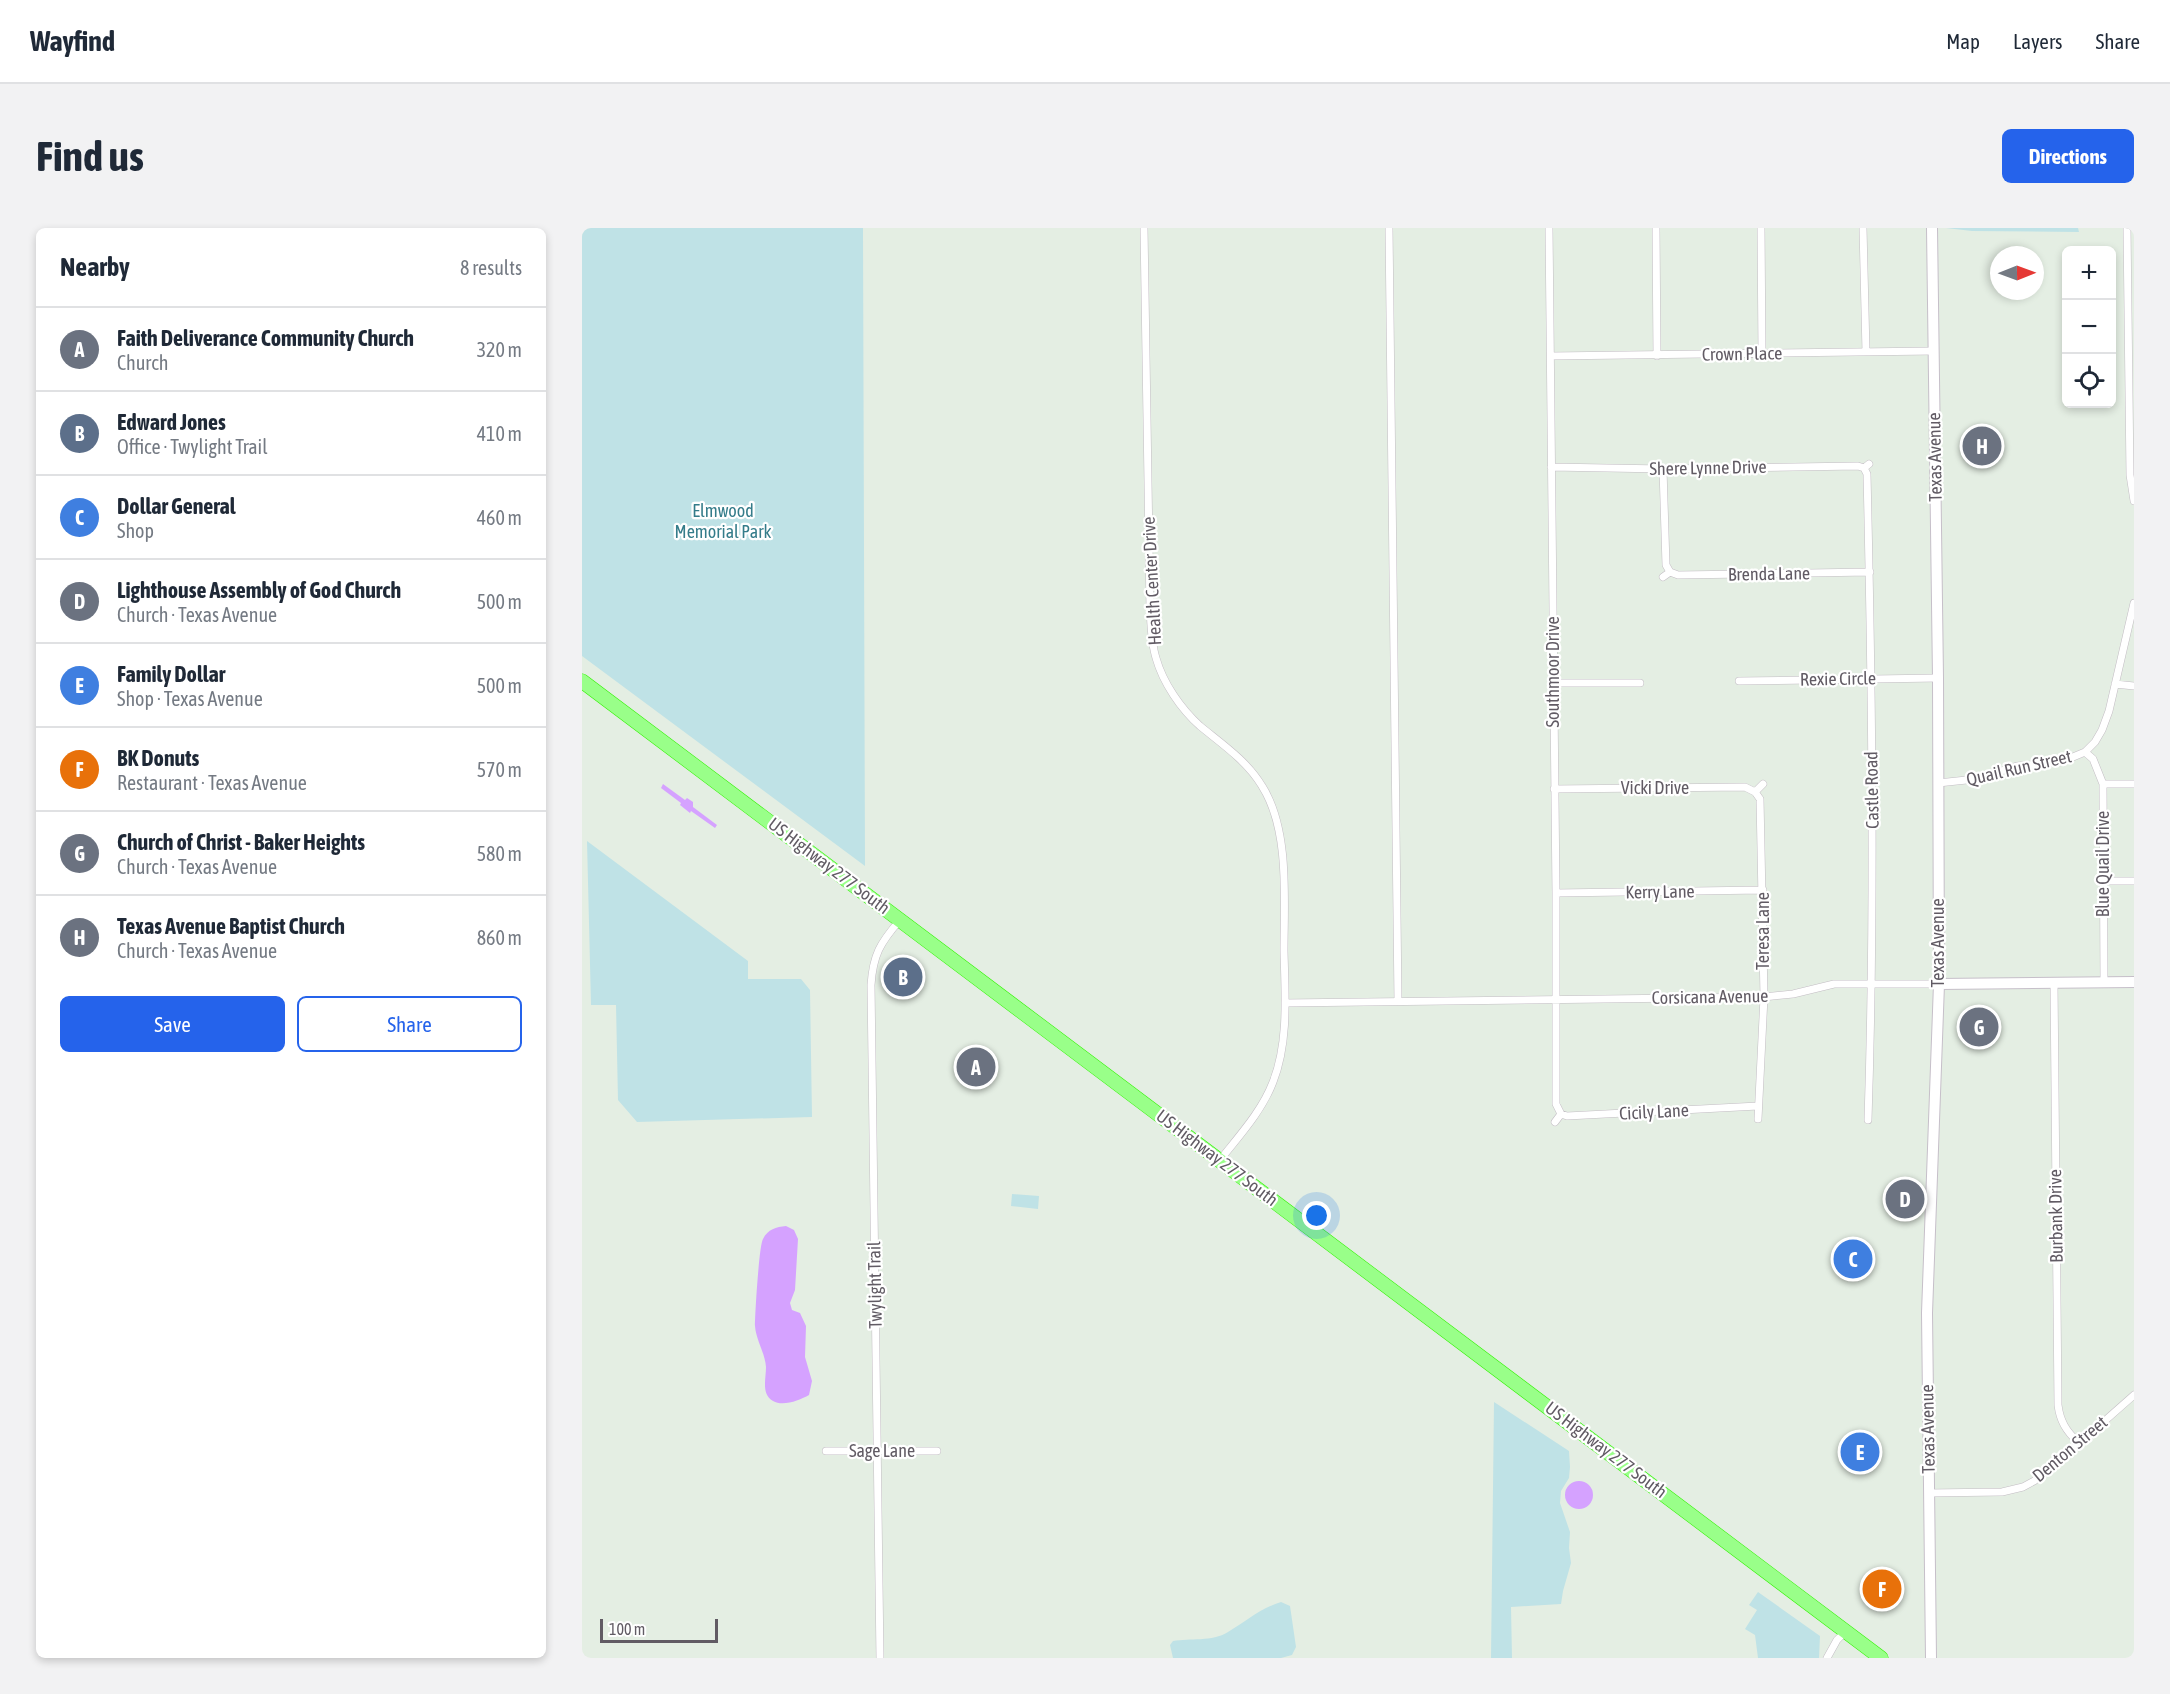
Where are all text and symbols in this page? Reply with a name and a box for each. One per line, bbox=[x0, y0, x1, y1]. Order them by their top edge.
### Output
text: Wayfind bbox=[30, 25, 115, 57]
text: Map bbox=[1946, 29, 1980, 53]
text: Layers bbox=[2013, 29, 2063, 53]
text: Share bbox=[2096, 29, 2140, 53]
button: Directions bbox=[2002, 129, 2134, 183]
text: Find us bbox=[36, 132, 144, 180]
north arrow bbox=[1990, 246, 2044, 300]
map controls bbox=[2062, 246, 2116, 408]
button: + bbox=[2062, 246, 2116, 300]
text: Nearby bbox=[60, 252, 130, 282]
text: 8 results bbox=[460, 256, 522, 279]
button: − bbox=[2062, 300, 2116, 354]
text: Faith Deliverance Community Church bbox=[117, 325, 414, 351]
text: A bbox=[75, 338, 84, 361]
text: 320 m bbox=[477, 338, 522, 361]
street label: Crown Place bbox=[1702, 342, 1782, 365]
text: Church bbox=[117, 351, 168, 374]
button: locate bbox=[2062, 354, 2116, 408]
text: Edward Jones bbox=[117, 409, 226, 435]
street label: Texas Avenue bbox=[1923, 412, 1946, 502]
text: B bbox=[75, 422, 84, 445]
text: 410 m bbox=[477, 422, 522, 445]
pin: H bbox=[1962, 424, 2002, 468]
text: Office · Twylight Trail bbox=[117, 435, 268, 458]
street label: Shere Lynne Drive bbox=[1649, 456, 1767, 479]
text: Dollar General bbox=[117, 493, 235, 519]
park label: Elmwood Memorial Park bbox=[675, 500, 771, 542]
text: C bbox=[75, 506, 84, 529]
text: 460 m bbox=[477, 506, 522, 529]
street label: Health Center Drive bbox=[1138, 516, 1165, 646]
text: Shop bbox=[117, 519, 154, 542]
street label: Brenda Lane bbox=[1728, 562, 1810, 585]
text: Lighthouse Assembly of God Church bbox=[117, 577, 401, 603]
text: D bbox=[74, 590, 85, 613]
text: 500 m bbox=[477, 590, 522, 613]
text: Church · Texas Avenue bbox=[117, 603, 277, 626]
street label: Southmoor Drive bbox=[1542, 616, 1563, 728]
text: Family Dollar bbox=[117, 661, 225, 687]
street label: Rexie Circle bbox=[1800, 667, 1876, 690]
text: E bbox=[75, 674, 84, 697]
text: 500 m bbox=[477, 674, 522, 697]
text: Shop · Texas Avenue bbox=[117, 687, 263, 710]
text: BK Donuts bbox=[117, 745, 199, 771]
street label: Quail Run Street bbox=[1964, 745, 2074, 790]
street label: Castle Road bbox=[1860, 751, 1883, 829]
text: F bbox=[75, 758, 84, 781]
text: 570 m bbox=[477, 758, 522, 781]
text: Restaurant · Texas Avenue bbox=[117, 771, 307, 794]
street label: Vicki Drive bbox=[1621, 777, 1689, 798]
street label: Blue Quail Drive bbox=[2092, 811, 2113, 917]
street label: US Highway 277 South bbox=[764, 813, 894, 918]
text: Church of Christ - Baker Heights bbox=[117, 829, 365, 855]
text: G bbox=[74, 842, 85, 865]
text: 580 m bbox=[477, 842, 522, 865]
text: Church · Texas Avenue bbox=[117, 855, 277, 878]
street label: Kerry Lane bbox=[1625, 880, 1695, 903]
street label: Teresa Lane bbox=[1752, 892, 1773, 970]
street label: Texas Avenue bbox=[1927, 898, 1948, 988]
text: Texas Avenue Baptist Church bbox=[117, 913, 345, 939]
text: H bbox=[74, 926, 85, 949]
text: 860 m bbox=[477, 926, 522, 949]
text: Church · Texas Avenue bbox=[117, 939, 277, 962]
pin: B bbox=[884, 954, 922, 999]
street label: Corsicana Avenue bbox=[1651, 985, 1769, 1008]
button: Save bbox=[60, 996, 285, 1052]
button: Share bbox=[297, 996, 522, 1052]
pin: G bbox=[1960, 1004, 1998, 1050]
pin: A bbox=[956, 1044, 996, 1090]
street label: Cicily Lane bbox=[1619, 1099, 1689, 1124]
street label: US Highway 277 South bbox=[1152, 1105, 1282, 1210]
street label: Burbank Drive bbox=[2044, 1169, 2067, 1263]
pin: D bbox=[1886, 1176, 1924, 1222]
your location bbox=[1302, 1201, 1331, 1230]
pin: C bbox=[1834, 1236, 1872, 1282]
street label: Twylight Trail bbox=[863, 1241, 886, 1329]
street label: Texas Avenue bbox=[1916, 1384, 1939, 1474]
street label: US Highway 277 South bbox=[1541, 1397, 1671, 1502]
street label: Denton Street bbox=[2028, 1411, 2111, 1486]
pin: E bbox=[1840, 1430, 1880, 1474]
street label: Sage Lane bbox=[849, 1440, 915, 1461]
pin: F bbox=[1862, 1566, 1902, 1612]
scale bar bbox=[600, 1616, 718, 1644]
text: 100 m bbox=[609, 1620, 645, 1638]

